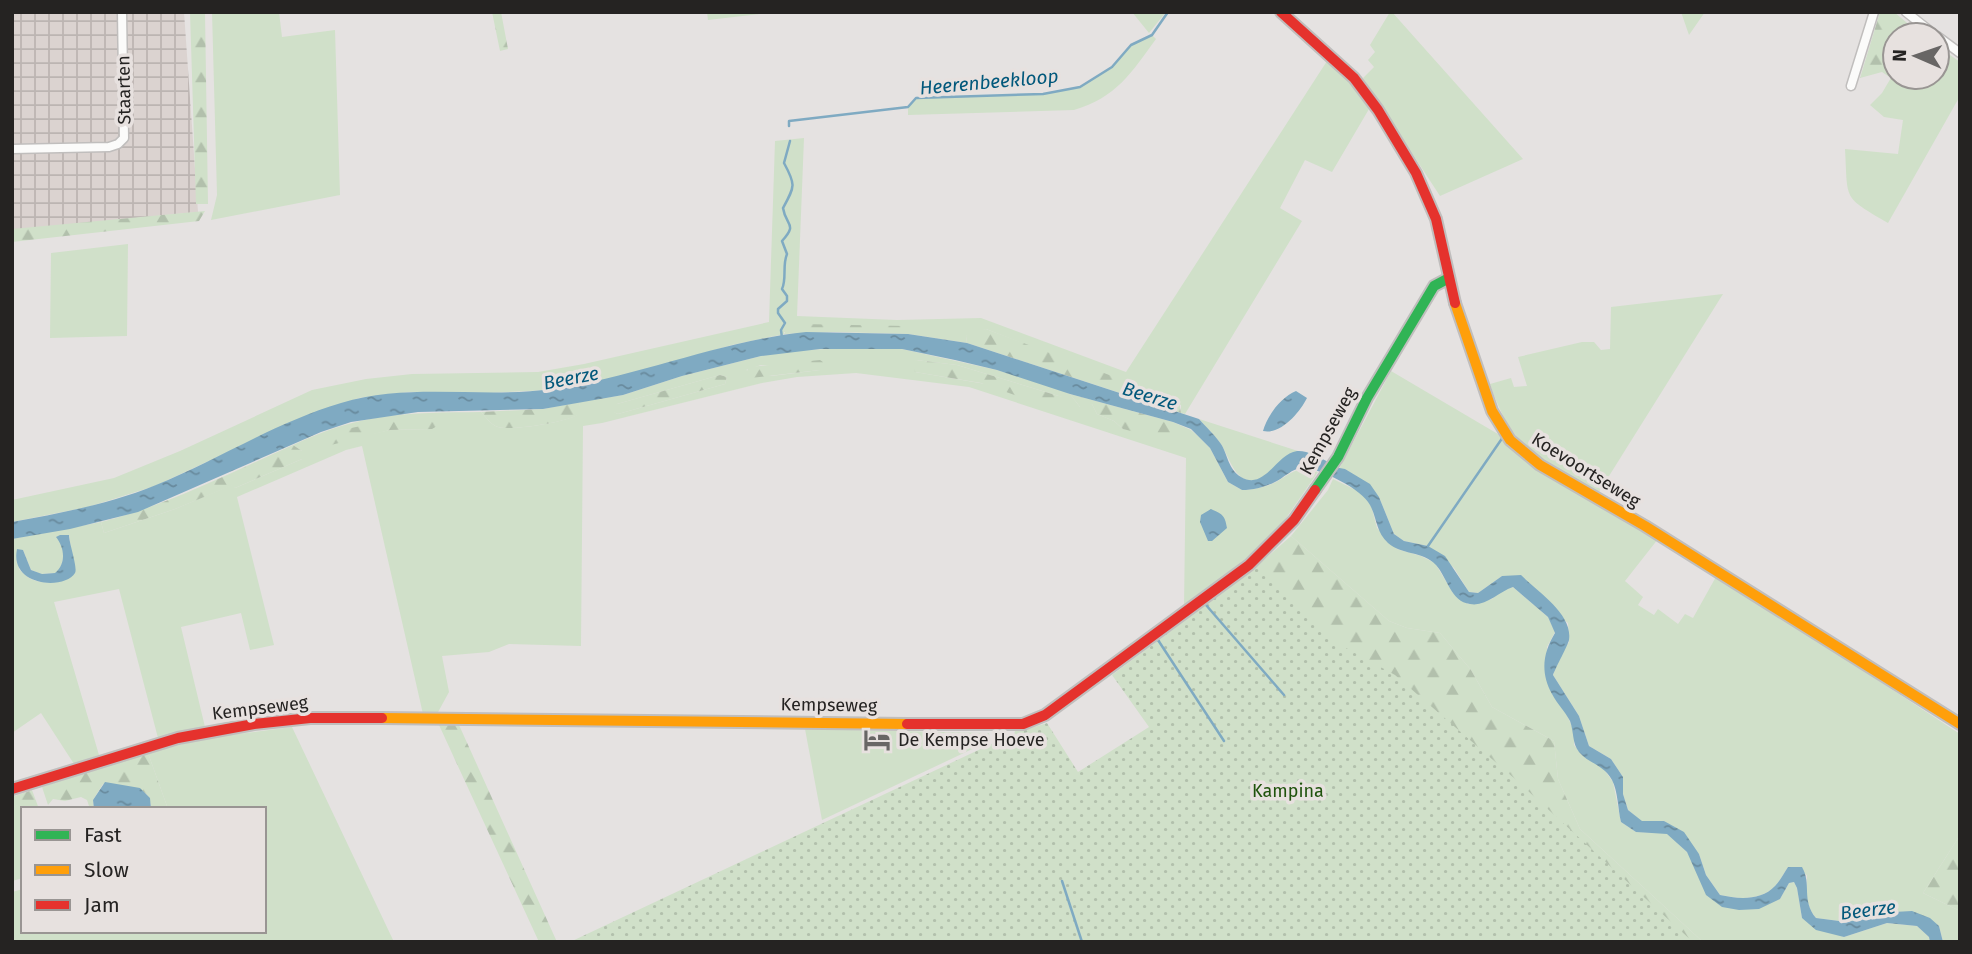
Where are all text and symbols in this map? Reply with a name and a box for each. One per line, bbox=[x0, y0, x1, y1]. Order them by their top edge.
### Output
north arrow bbox=[1881, 21, 1951, 91]
text: N bbox=[1888, 49, 1911, 62]
street label: Staarten bbox=[112, 55, 136, 125]
water label: Heerenbeekloop bbox=[919, 64, 1059, 100]
water label: Beerze bbox=[541, 361, 601, 395]
water label: Beerze bbox=[1120, 377, 1180, 415]
street label: Kempseweg bbox=[1295, 383, 1361, 479]
street label: Koevoortseweg bbox=[1528, 428, 1645, 513]
street label: Kempseweg bbox=[211, 691, 310, 725]
street label: Kempseweg bbox=[781, 693, 878, 717]
hotel icon: De Kempse Hoeve bbox=[862, 725, 892, 755]
place label: De Kempse Hoeve bbox=[898, 729, 1045, 751]
park label: Kampina bbox=[1252, 780, 1324, 802]
legend bbox=[21, 807, 266, 933]
text: Fast bbox=[84, 822, 122, 848]
text: Slow bbox=[84, 857, 129, 883]
text: Jam bbox=[84, 892, 120, 918]
water label: Beerze bbox=[1839, 895, 1897, 925]

